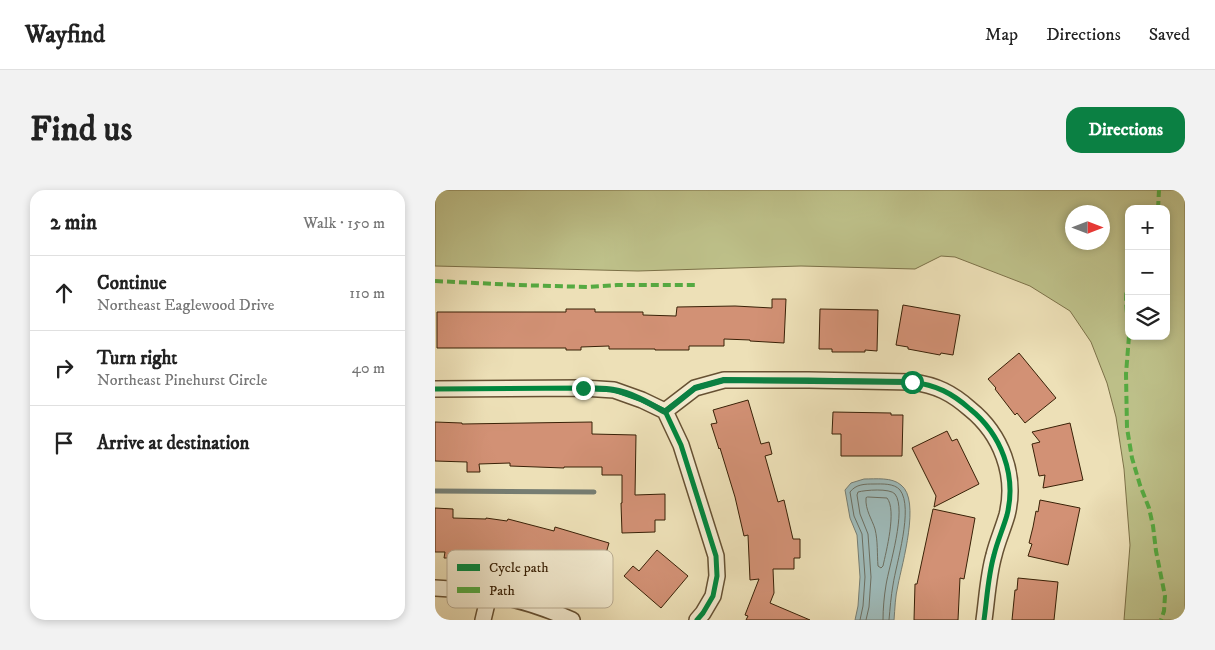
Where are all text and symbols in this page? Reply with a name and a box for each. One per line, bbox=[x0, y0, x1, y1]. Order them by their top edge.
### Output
text: Wayfind bbox=[25, 20, 105, 50]
text: Map bbox=[985, 24, 1018, 46]
text: Directions bbox=[1046, 24, 1121, 46]
text: Saved bbox=[1149, 24, 1190, 46]
button: Directions bbox=[1066, 107, 1185, 153]
text: Find us bbox=[30, 108, 132, 152]
north arrow bbox=[1065, 205, 1110, 250]
map controls bbox=[1125, 205, 1170, 340]
button: + bbox=[1125, 205, 1170, 250]
text: 2 min bbox=[50, 210, 97, 236]
text: Walk · 150 m bbox=[303, 213, 385, 233]
button: − bbox=[1125, 250, 1170, 295]
text: Continue bbox=[97, 272, 167, 295]
icon: ahead bbox=[50, 279, 78, 307]
text: 110 m bbox=[349, 283, 385, 303]
text: Northeast Eaglewood Drive bbox=[97, 295, 274, 315]
button: layers bbox=[1125, 295, 1170, 340]
text: Turn right bbox=[97, 347, 177, 370]
icon: right bbox=[50, 354, 78, 382]
text: 40 m bbox=[352, 358, 385, 378]
text: Northeast Pinehurst Circle bbox=[97, 370, 267, 390]
route start bbox=[901, 371, 924, 394]
route end bbox=[572, 377, 595, 400]
icon: arrive bbox=[50, 429, 78, 457]
text: Arrive at destination bbox=[97, 432, 249, 455]
legend bbox=[447, 550, 613, 608]
text: Cycle path bbox=[489, 559, 549, 577]
text: Path bbox=[489, 582, 516, 600]

